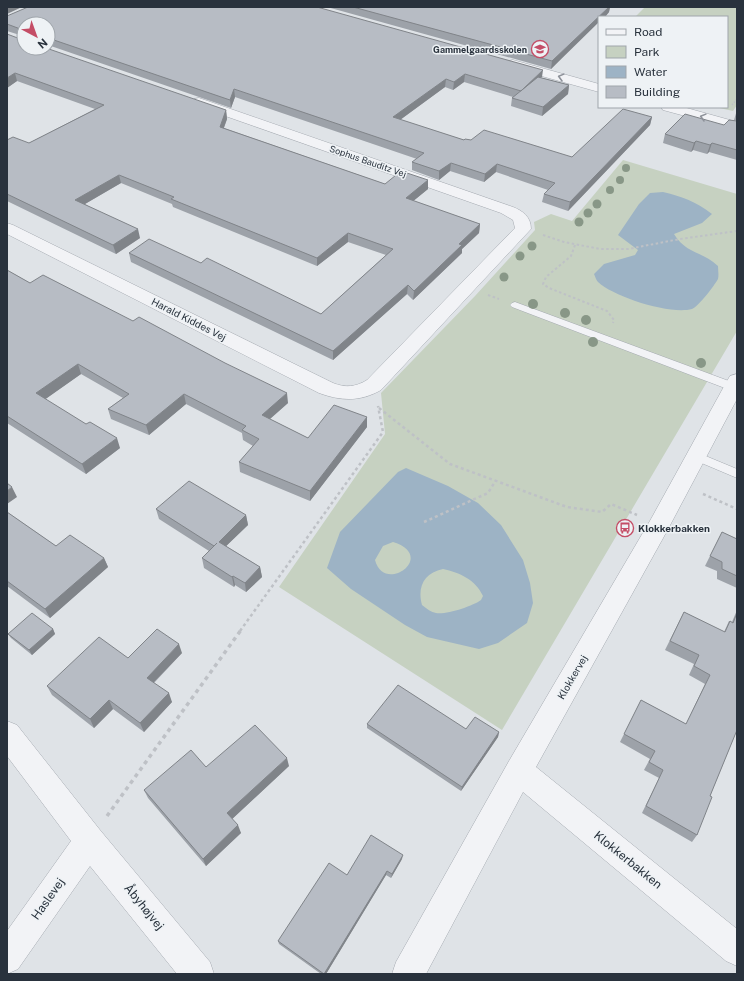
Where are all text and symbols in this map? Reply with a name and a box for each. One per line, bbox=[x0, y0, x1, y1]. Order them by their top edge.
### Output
north arrow bbox=[16, 16, 56, 56]
legend bbox=[598, 16, 728, 108]
text: Road bbox=[634, 25, 662, 39]
text: N bbox=[35, 36, 50, 51]
school or university icon: Gammelgaardsskolen bbox=[530, 39, 550, 59]
place label: Gammelgaardsskolen bbox=[433, 44, 527, 55]
text: Park bbox=[634, 45, 660, 59]
text: Water bbox=[634, 65, 668, 79]
one-way arrow bbox=[558, 74, 565, 82]
text: Building bbox=[634, 85, 680, 99]
one-way arrow bbox=[699, 113, 706, 121]
street label: Sophus Bauditz Vej bbox=[328, 143, 408, 179]
street label: Harald Kiddes Vej bbox=[150, 295, 228, 343]
bus stop icon: Klokkerbakken bbox=[615, 518, 635, 538]
place label: Klokkerbakken bbox=[638, 522, 710, 534]
street label: Klokkervej bbox=[555, 653, 589, 701]
street label: Klokkerbakken bbox=[591, 828, 665, 892]
street label: Haslevej bbox=[29, 875, 67, 923]
street label: Åbyhøjvej bbox=[121, 881, 167, 933]

